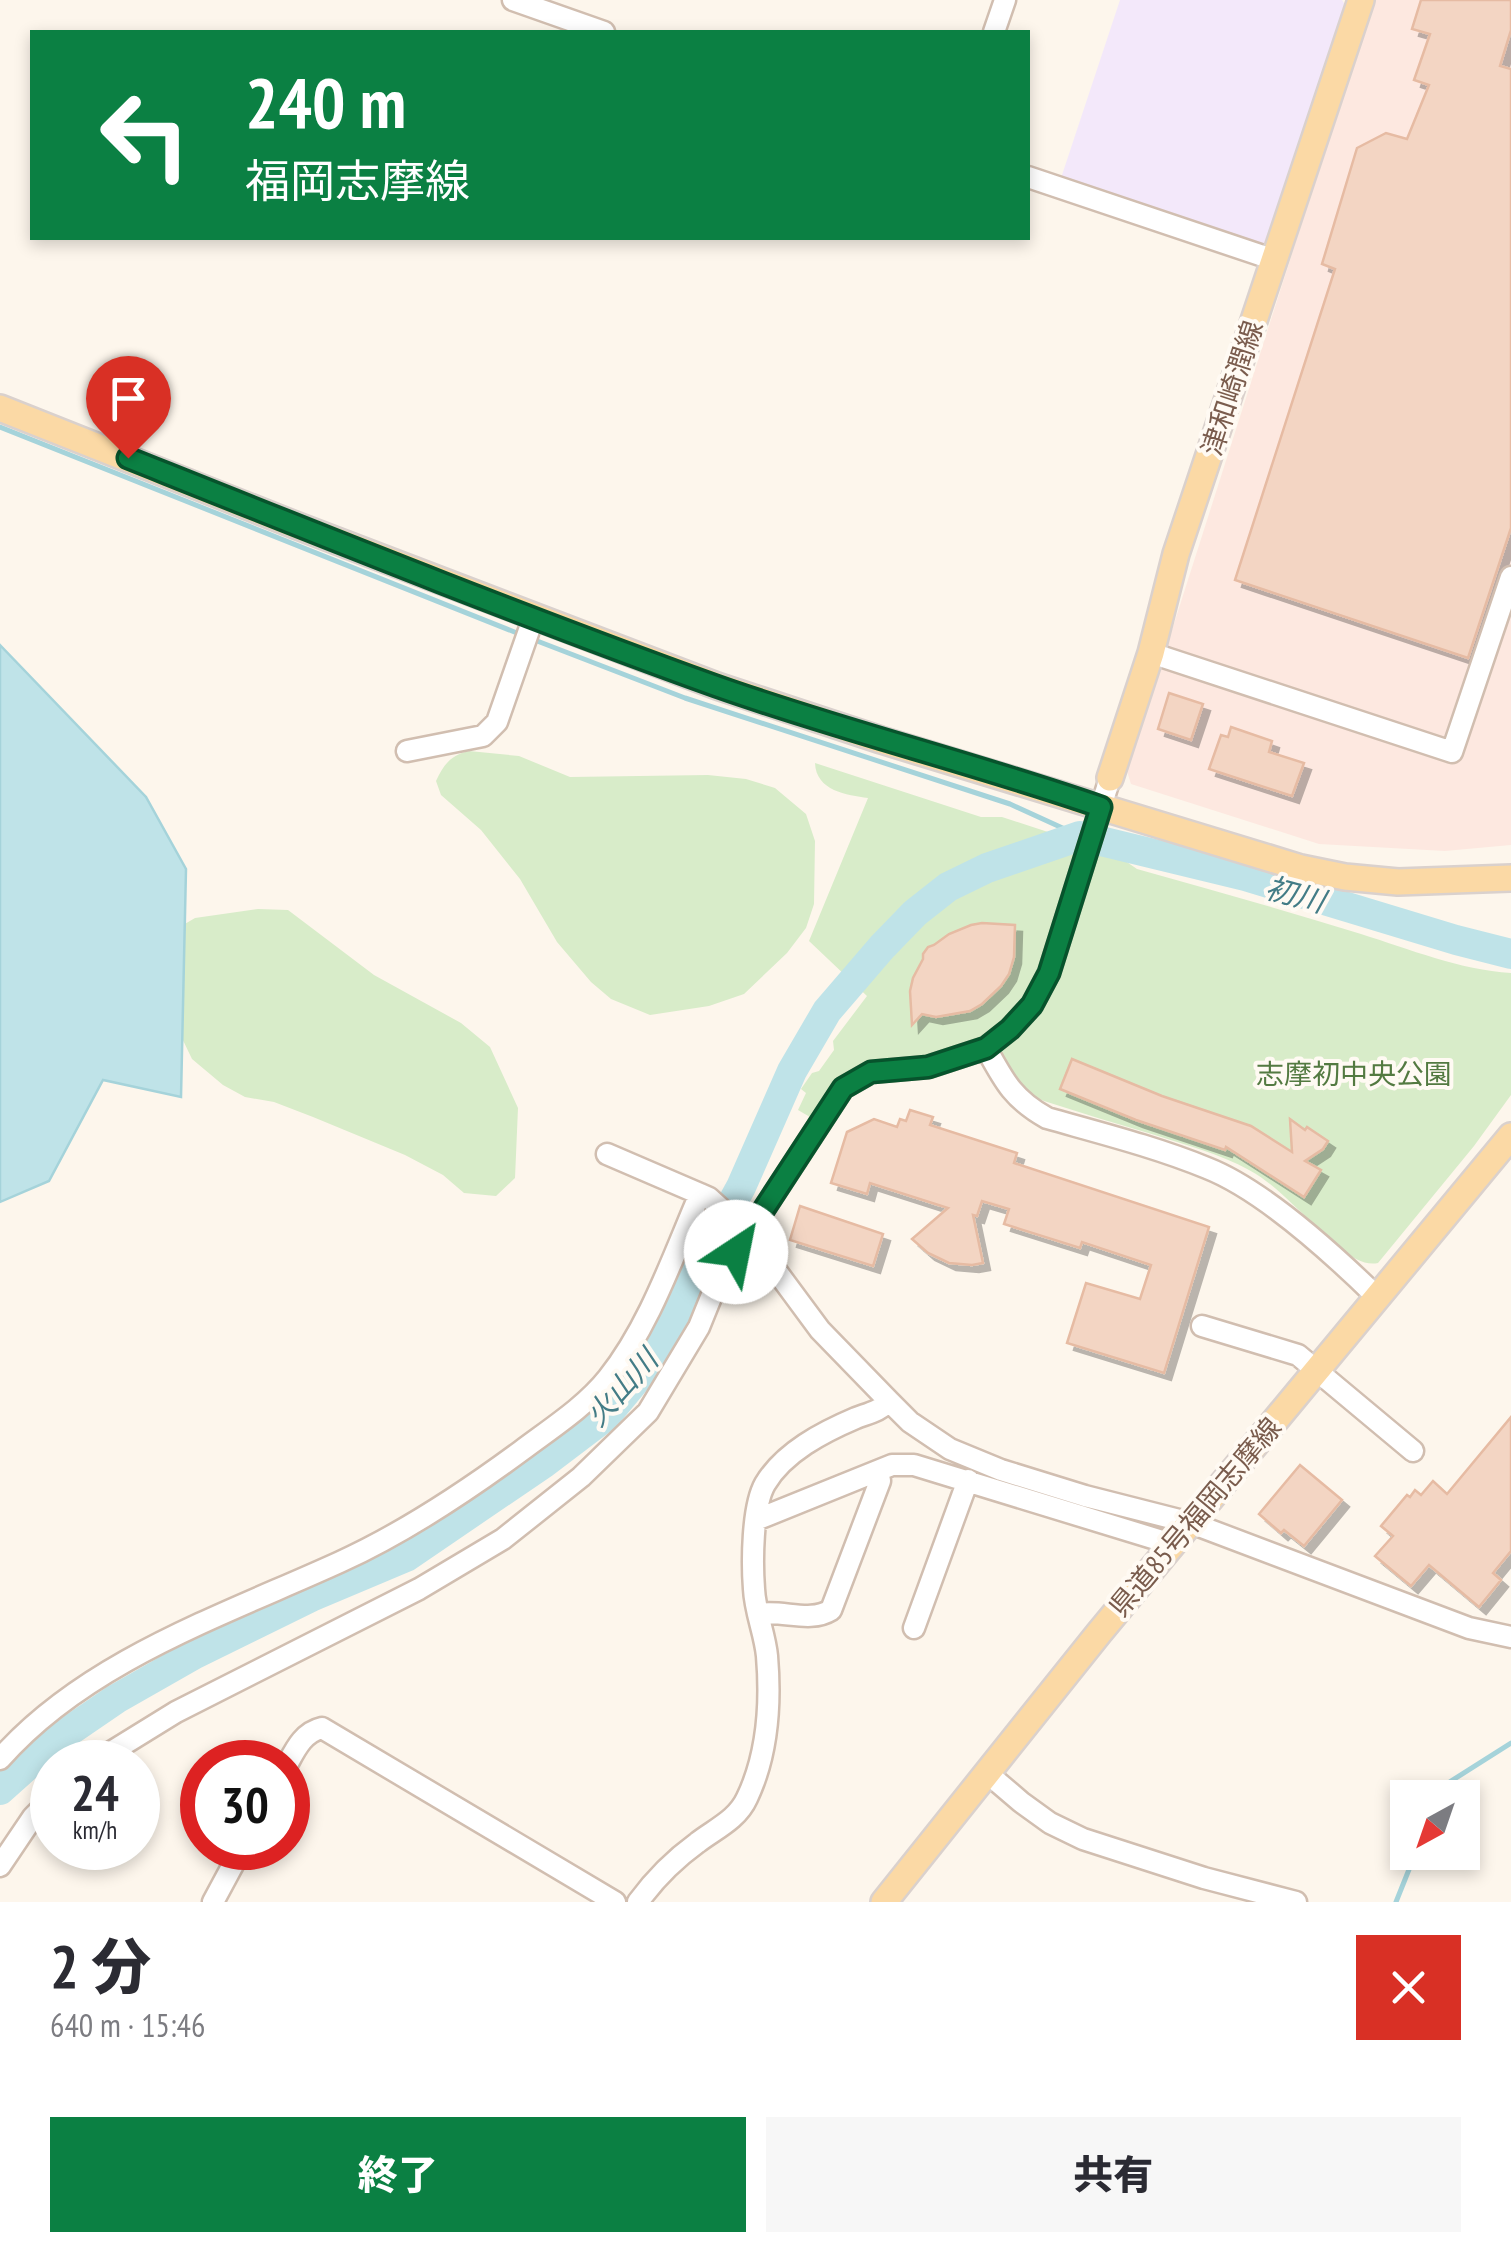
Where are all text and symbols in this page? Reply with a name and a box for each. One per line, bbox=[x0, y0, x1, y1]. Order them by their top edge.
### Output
text: 240 m bbox=[245, 57, 406, 147]
icon: left bbox=[80, 70, 210, 200]
text: 福岡志摩線 bbox=[245, 151, 470, 209]
street label: 津和崎潤線 bbox=[1192, 316, 1271, 460]
pin bbox=[86, 356, 171, 459]
icon: arrive bbox=[101, 371, 156, 426]
water label: 初川 bbox=[1261, 867, 1332, 921]
park label: 志摩初中央公園 bbox=[1256, 1055, 1452, 1092]
position arrow bbox=[684, 1200, 788, 1304]
water label: 火山川 bbox=[576, 1338, 667, 1433]
street label: 県道85号福岡志摩線 bbox=[1100, 1409, 1289, 1624]
speed limit sign: 30 bbox=[180, 1740, 310, 1870]
text: 24 bbox=[71, 1760, 119, 1825]
north arrow bbox=[1390, 1780, 1480, 1870]
map controls bbox=[1390, 1780, 1480, 1870]
text: km/h bbox=[73, 1814, 117, 1846]
text: 2 分 bbox=[50, 1927, 151, 2005]
button: close bbox=[1356, 1935, 1461, 2040]
text: 640 m · 15:46 bbox=[50, 2004, 205, 2046]
button: 終了 bbox=[50, 2117, 746, 2232]
button: 共有 bbox=[766, 2117, 1461, 2232]

